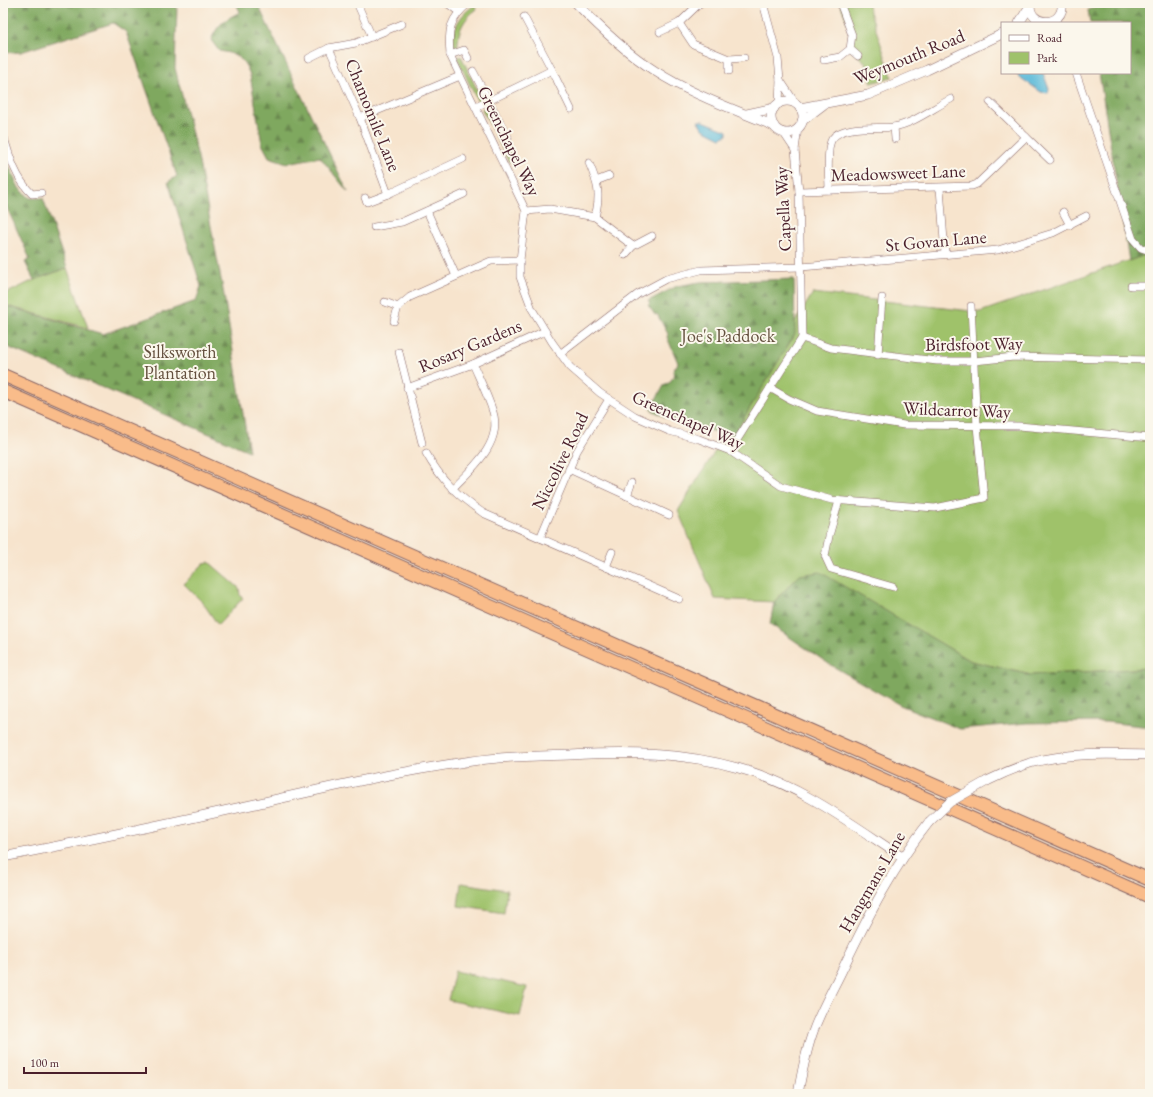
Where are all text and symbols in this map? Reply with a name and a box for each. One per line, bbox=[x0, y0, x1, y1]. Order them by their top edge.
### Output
legend bbox=[1001, 22, 1131, 74]
street label: Weymouth Road bbox=[850, 23, 969, 89]
text: Road bbox=[1037, 30, 1063, 46]
text: Park bbox=[1037, 50, 1058, 66]
street label: Chamomile Lane bbox=[340, 55, 407, 175]
street label: Greenchapel Way bbox=[473, 82, 546, 200]
street label: Meadowsweet Lane bbox=[830, 159, 966, 186]
street label: Capella Way bbox=[769, 166, 796, 252]
street label: St Govan Lane bbox=[884, 225, 988, 256]
street label: Rosary Gardens bbox=[415, 313, 525, 378]
park label: Joe's Paddock bbox=[679, 324, 776, 347]
street label: Birdsfoot Way bbox=[925, 331, 1023, 356]
park label: Silksworth Plantation bbox=[143, 340, 217, 384]
street label: Greenchapel Way bbox=[629, 385, 748, 455]
street label: Wildcarrot Way bbox=[903, 396, 1011, 423]
street label: Niccolive Road bbox=[526, 407, 593, 513]
street label: Hangmans Lane bbox=[833, 827, 910, 937]
scale bar bbox=[24, 1049, 146, 1075]
text: 100 m bbox=[30, 1055, 60, 1071]

